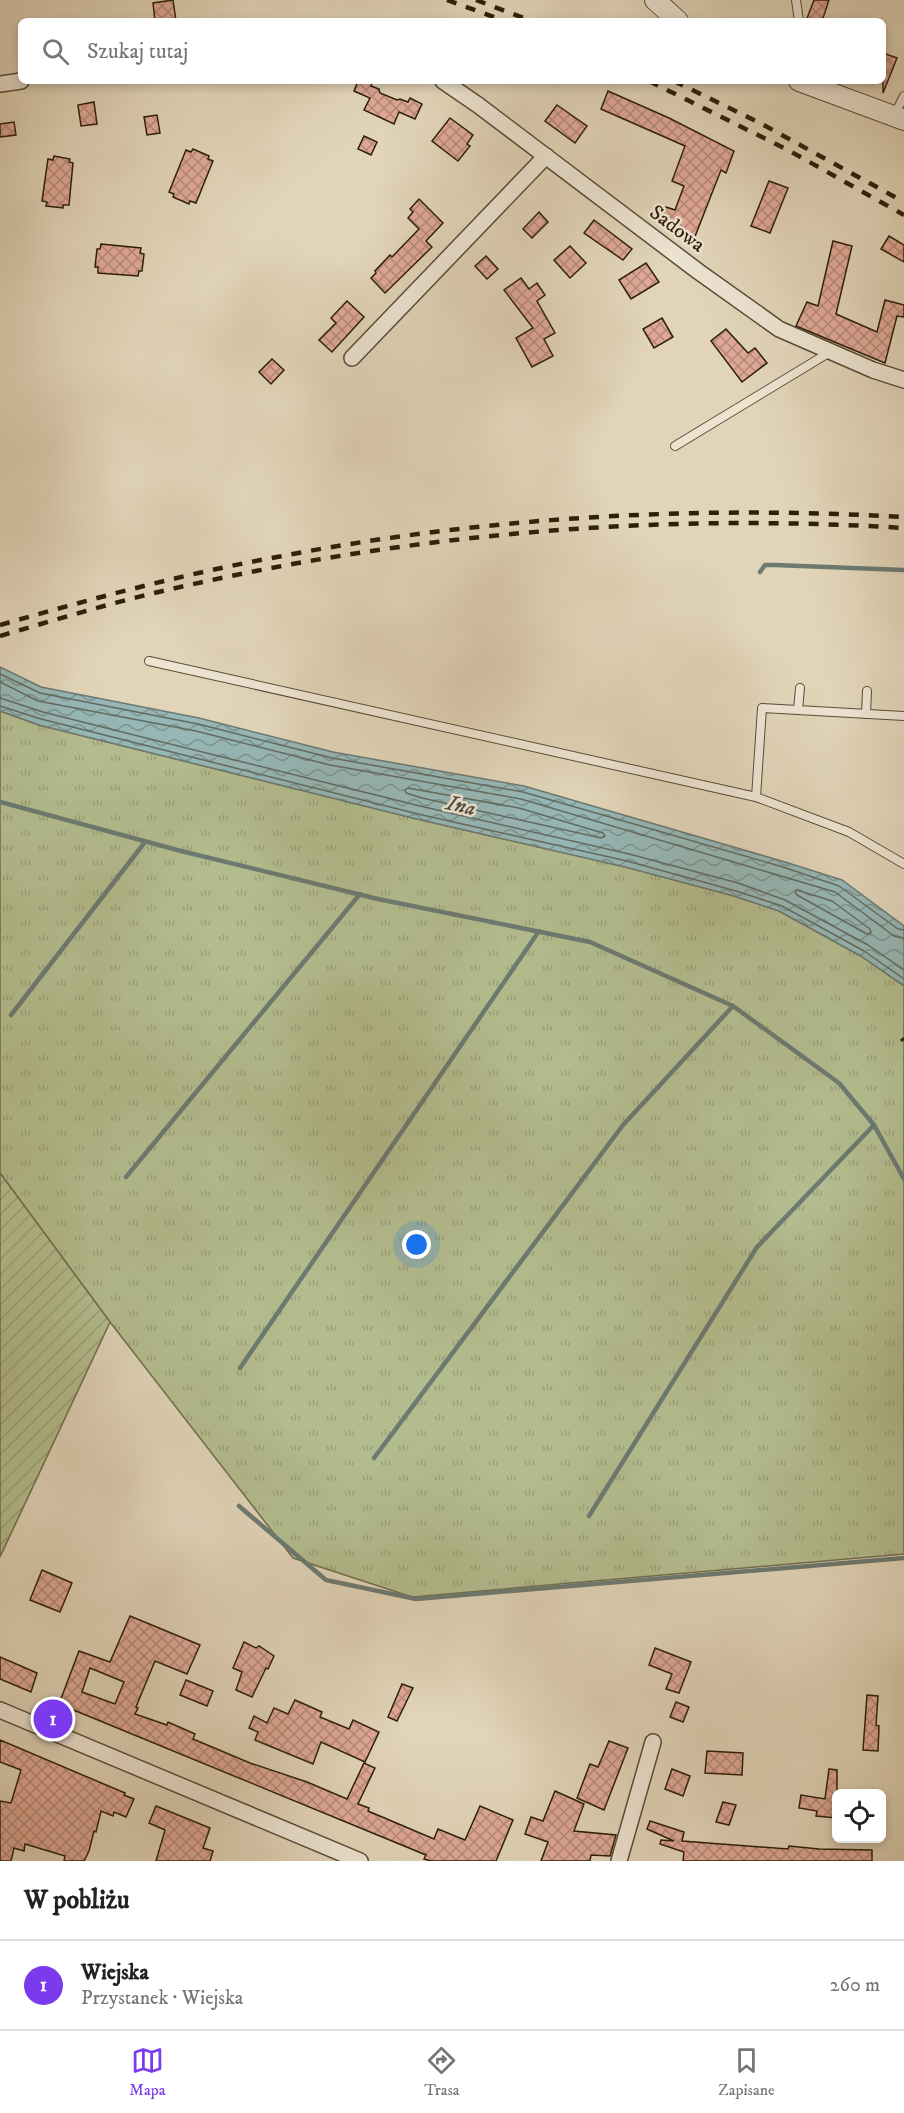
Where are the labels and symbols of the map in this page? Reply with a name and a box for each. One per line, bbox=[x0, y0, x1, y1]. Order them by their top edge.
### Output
street label: Sadowa bbox=[644, 200, 710, 258]
water label: Ina bbox=[442, 789, 478, 822]
your location bbox=[402, 1230, 431, 1259]
pin: 1 bbox=[34, 1696, 72, 1742]

